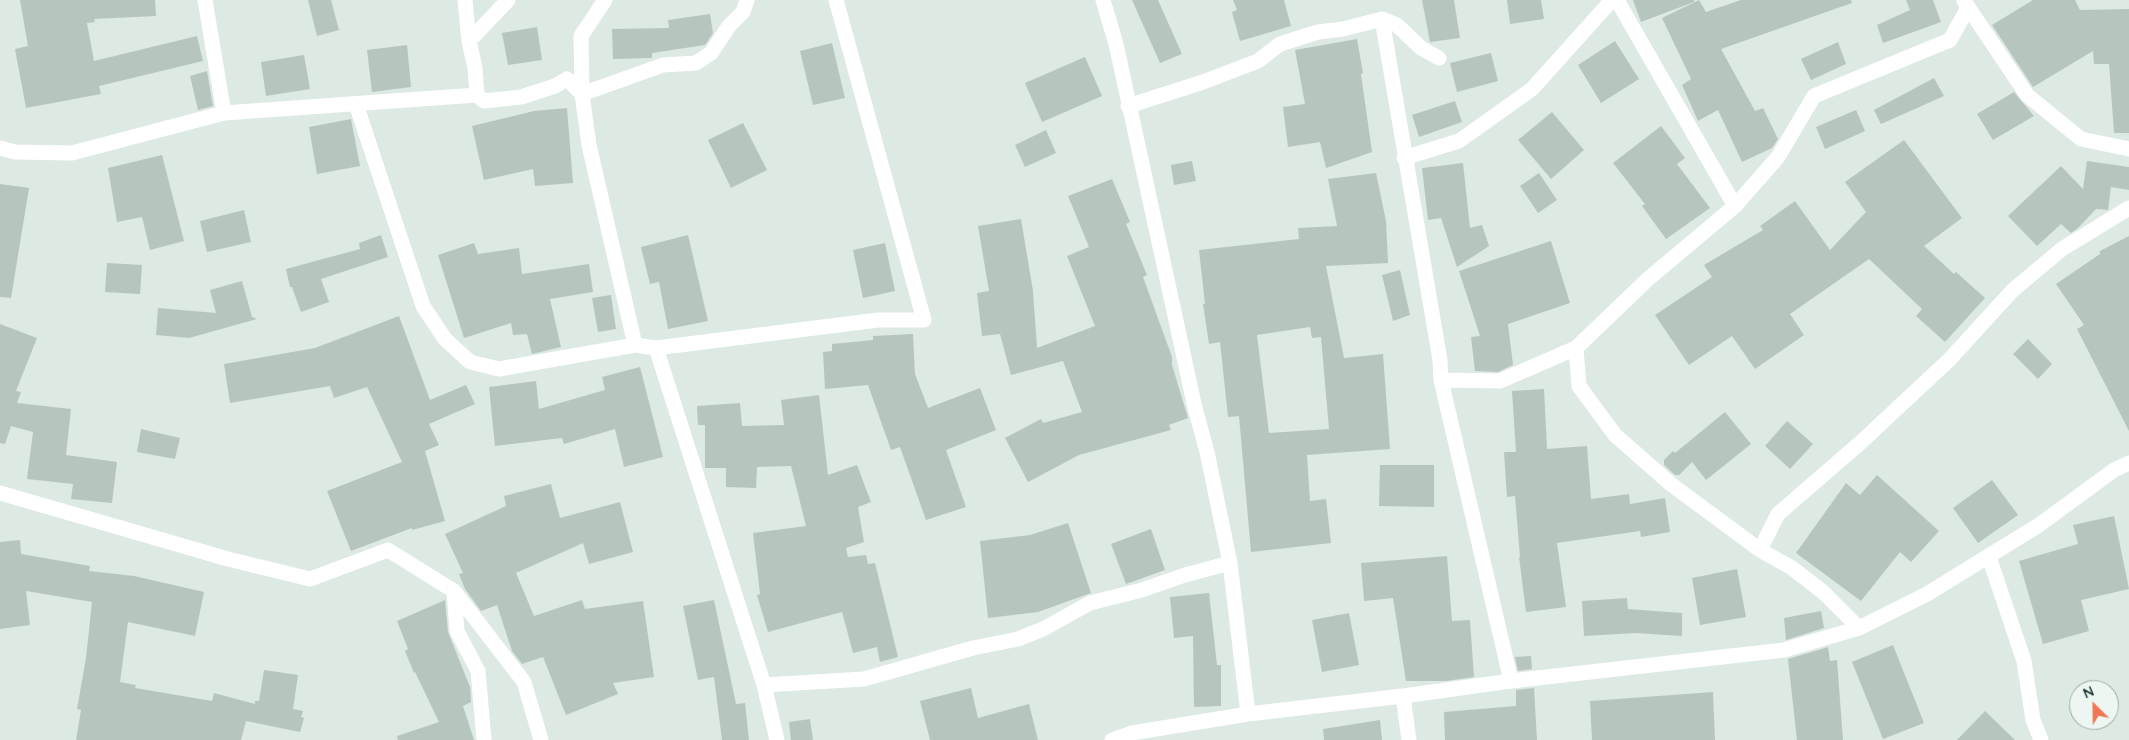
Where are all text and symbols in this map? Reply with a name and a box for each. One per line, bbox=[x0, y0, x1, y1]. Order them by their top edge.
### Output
north arrow bbox=[2069, 680, 2119, 730]
text: N bbox=[2080, 682, 2097, 702]

